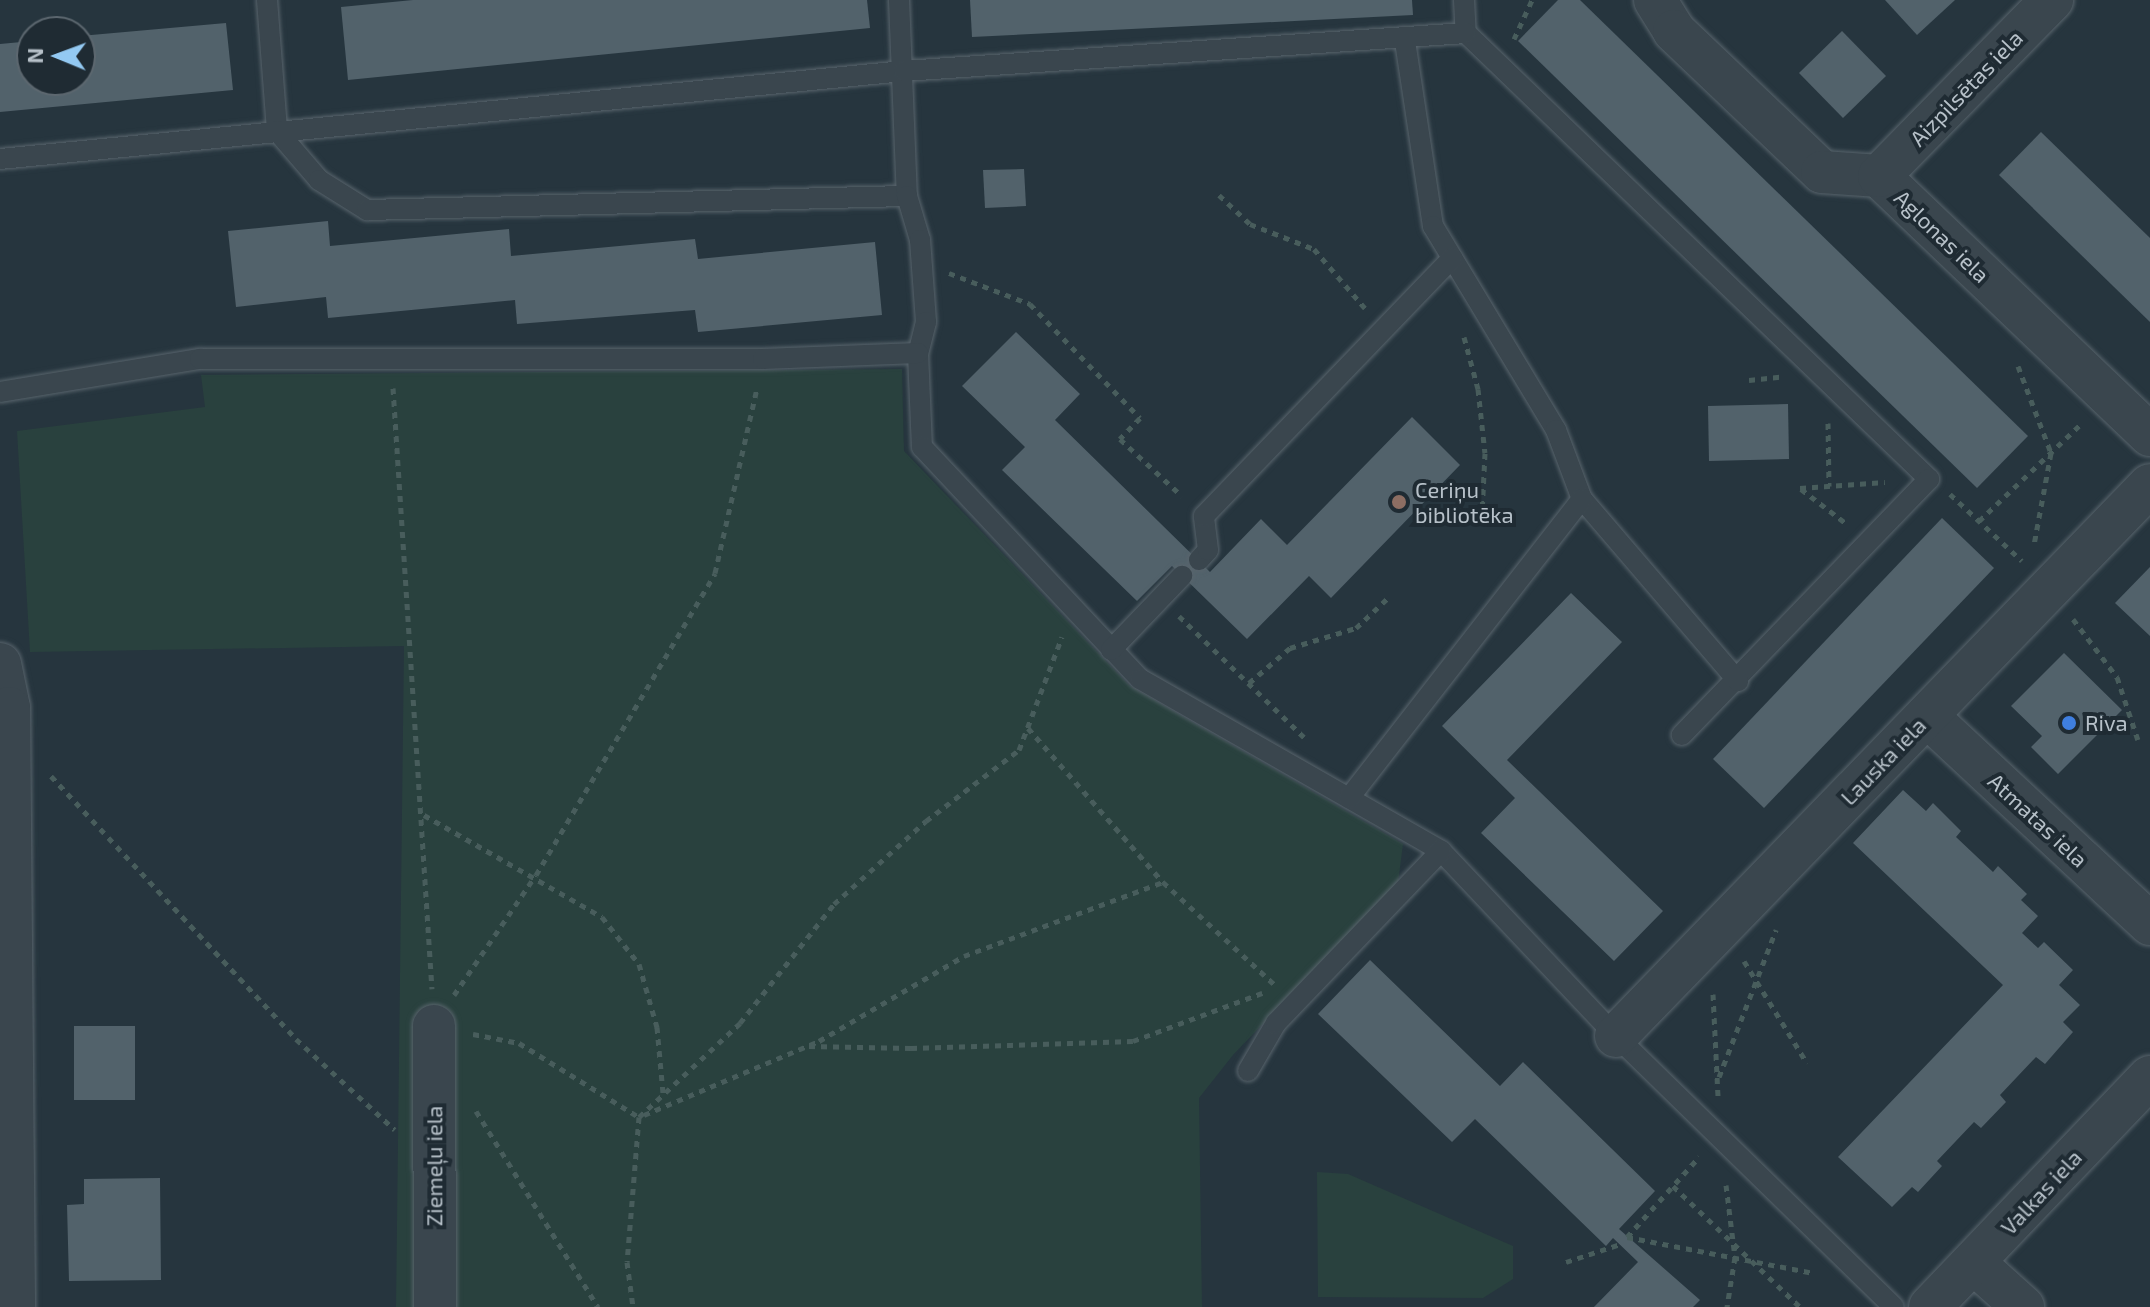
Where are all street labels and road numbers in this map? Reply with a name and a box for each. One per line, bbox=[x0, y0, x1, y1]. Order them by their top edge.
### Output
street label: Aizpilsētas iela bbox=[1904, 25, 2028, 151]
street label: Aglonas iela bbox=[1889, 184, 1995, 288]
street label: Lauska iela bbox=[1835, 712, 1931, 810]
street label: Atmatas iela bbox=[1983, 768, 2093, 872]
street label: Ziemeļu iela bbox=[421, 1106, 447, 1226]
street label: Valkas iela bbox=[1995, 1144, 2087, 1240]

